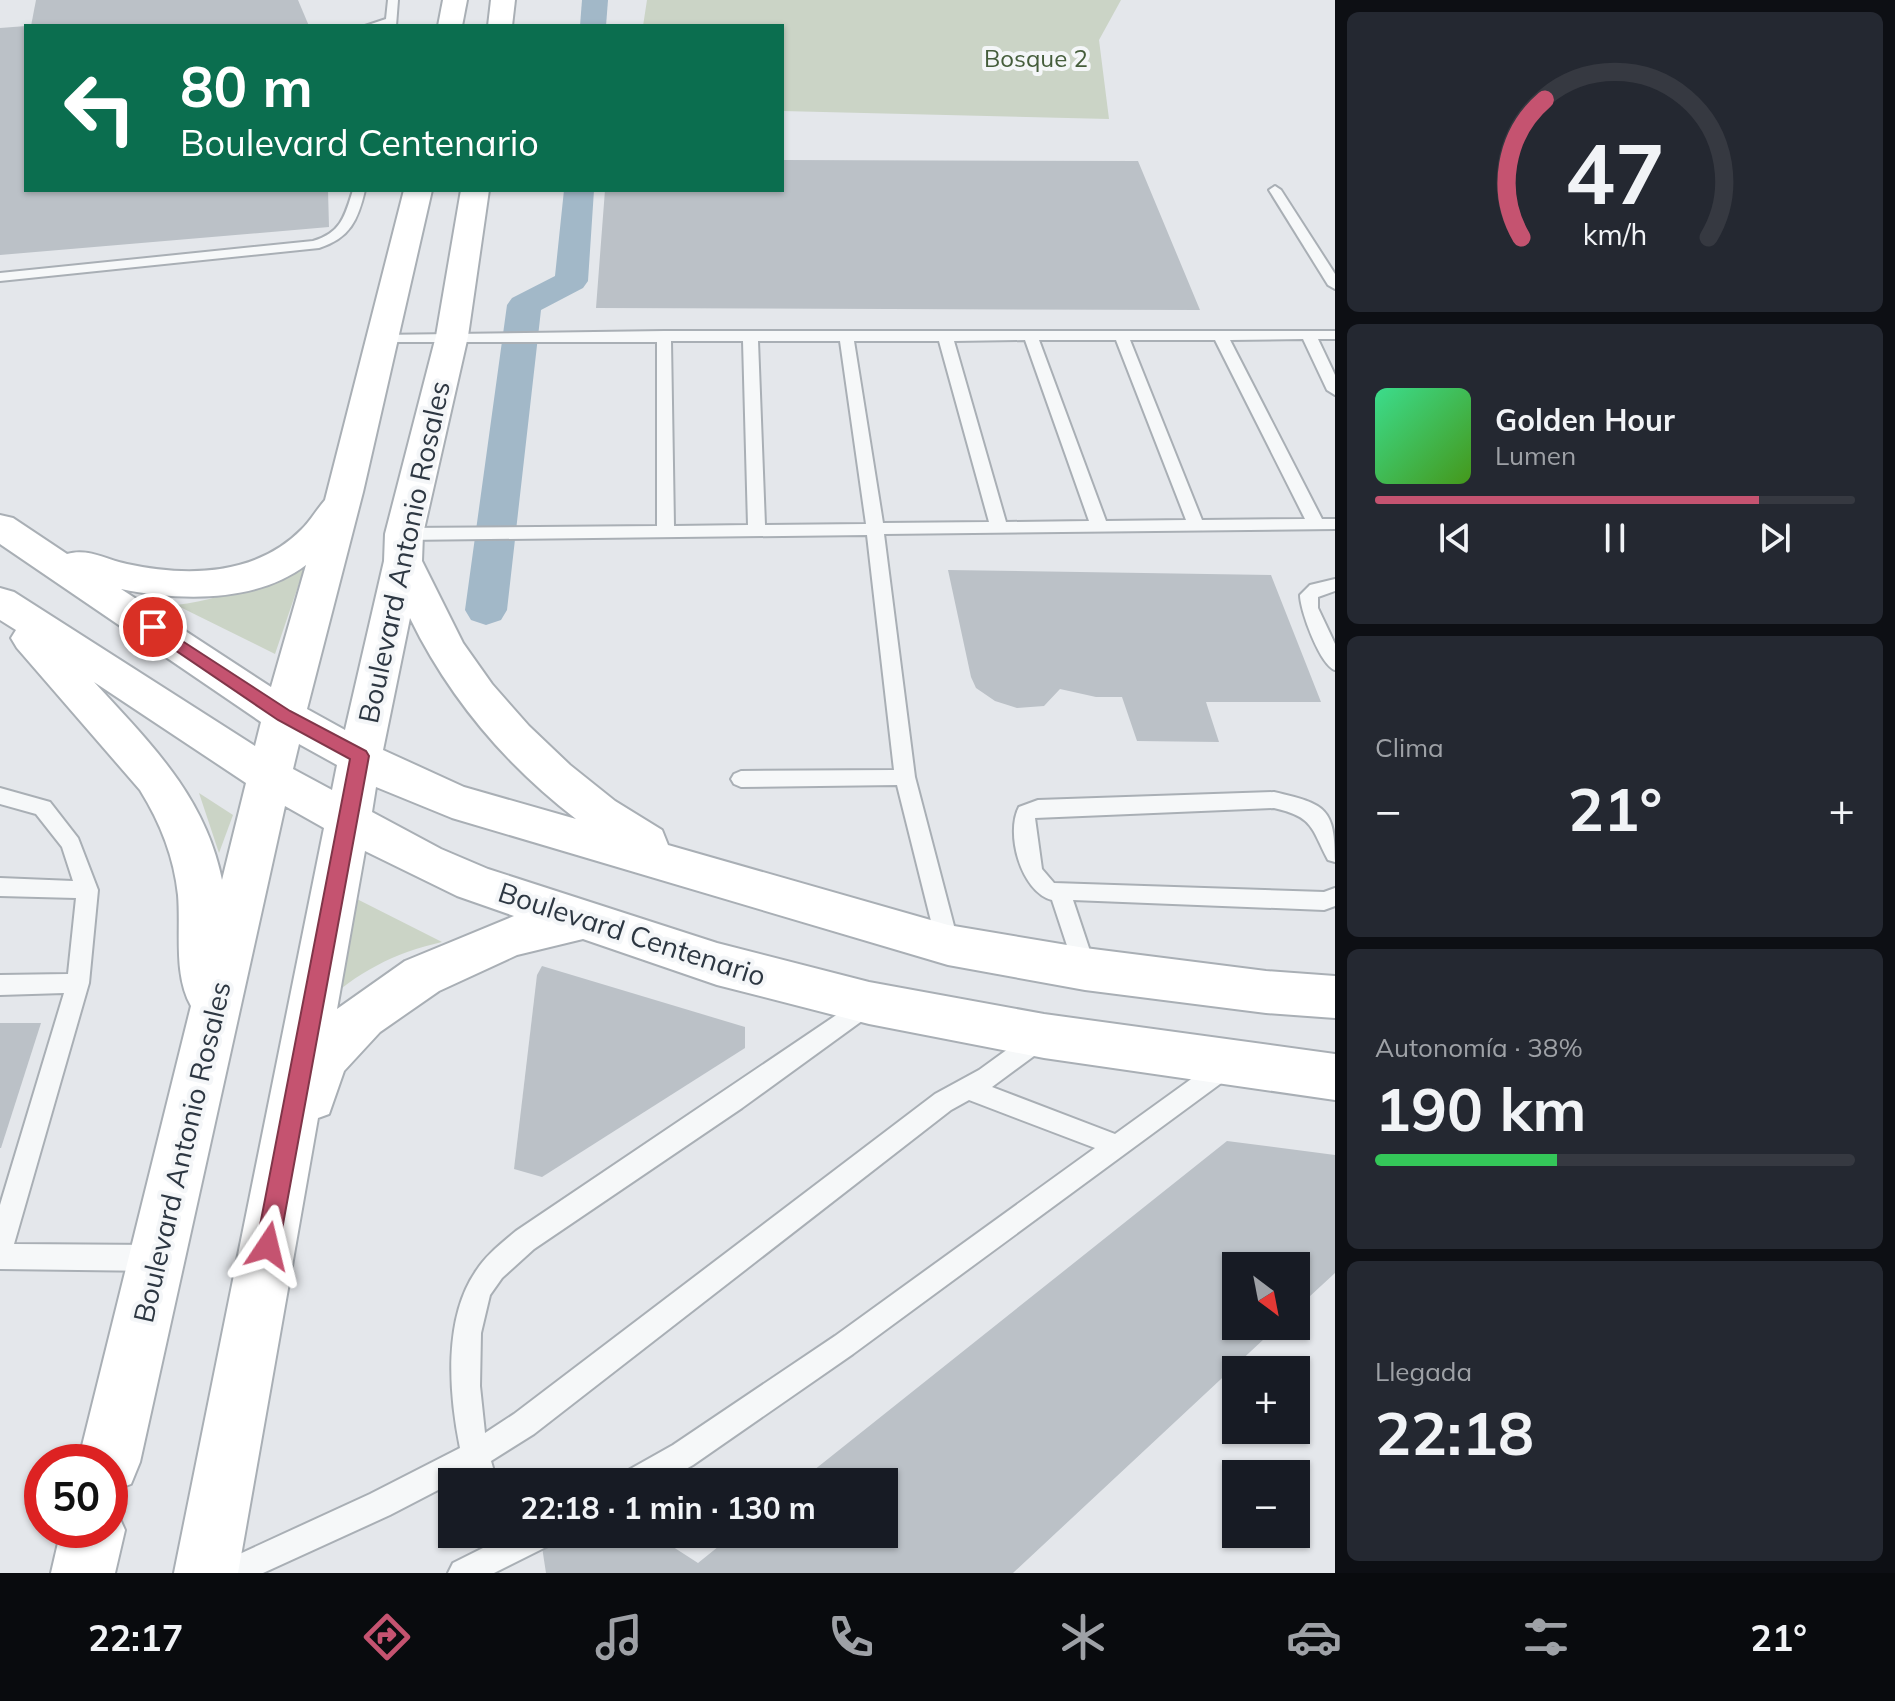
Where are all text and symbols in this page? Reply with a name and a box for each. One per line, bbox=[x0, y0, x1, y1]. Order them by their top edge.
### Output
park label: Bosque 2 bbox=[984, 43, 1088, 73]
text: 80 m bbox=[180, 51, 313, 121]
icon: left bbox=[48, 56, 152, 160]
text: Boulevard Centenario bbox=[180, 120, 539, 165]
text: 47 bbox=[1565, 120, 1665, 225]
text: km/h bbox=[1583, 216, 1647, 252]
street label: Boulevard Antonio Rosales bbox=[350, 378, 457, 726]
text: Golden Hour bbox=[1495, 401, 1675, 439]
text: Lumen bbox=[1495, 439, 1576, 472]
icon: previous bbox=[1433, 516, 1477, 560]
icon: pause bbox=[1593, 516, 1637, 560]
icon: next bbox=[1753, 516, 1797, 560]
pin bbox=[119, 593, 187, 661]
icon: arrive bbox=[131, 605, 175, 649]
text: Clima bbox=[1375, 731, 1444, 764]
text: 21° bbox=[1568, 771, 1662, 846]
text: − bbox=[1375, 782, 1401, 837]
text: + bbox=[1829, 782, 1855, 837]
street label: Boulevard Centenario bbox=[494, 874, 770, 993]
street label: Boulevard Antonio Rosales bbox=[125, 978, 238, 1326]
text: Autonomía · 38% bbox=[1375, 1031, 1583, 1064]
text: 190 km bbox=[1375, 1071, 1587, 1146]
position arrow bbox=[226, 1204, 310, 1288]
north arrow bbox=[1222, 1252, 1310, 1340]
map controls bbox=[1222, 1252, 1310, 1548]
text: Llegada bbox=[1375, 1355, 1472, 1388]
button: + bbox=[1222, 1356, 1310, 1444]
text: 22:18 bbox=[1375, 1395, 1534, 1470]
speed limit sign: 50 bbox=[24, 1444, 128, 1548]
button: − bbox=[1222, 1460, 1310, 1548]
text: 22:18 · 1 min · 130 m bbox=[520, 1489, 816, 1527]
icon: directions bbox=[359, 1609, 415, 1665]
icon: music bbox=[591, 1609, 647, 1665]
icon: phone bbox=[823, 1609, 879, 1665]
icon: climate bbox=[1055, 1609, 1111, 1665]
icon: car bbox=[1286, 1609, 1342, 1665]
icon: filters bbox=[1518, 1609, 1574, 1665]
text: 22:17 bbox=[88, 1615, 183, 1660]
text: 21° bbox=[1750, 1615, 1807, 1660]

